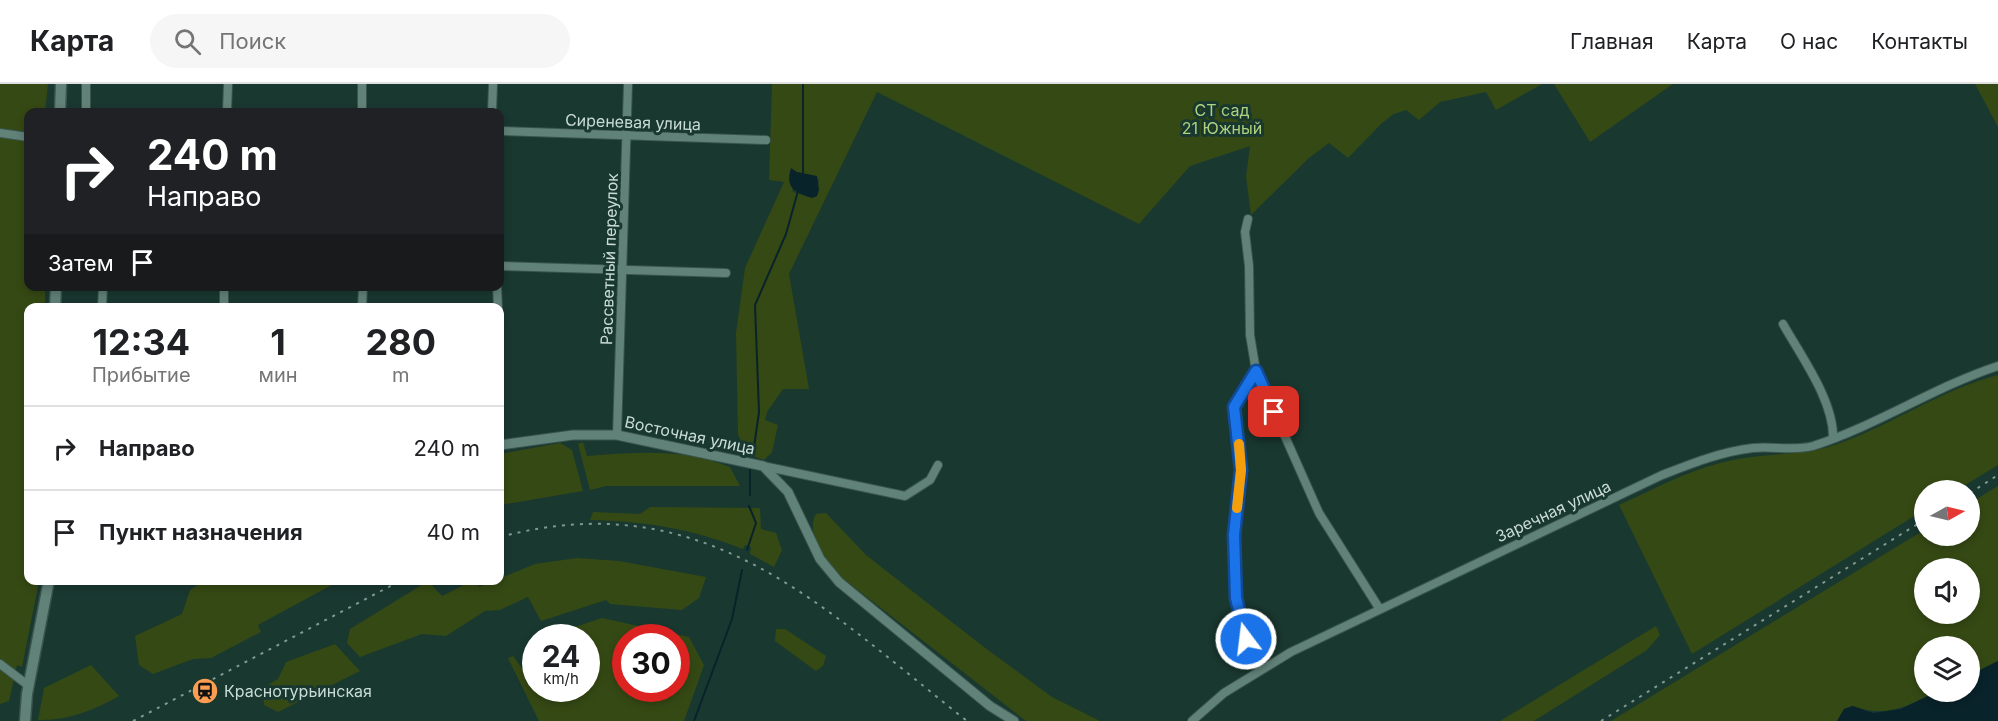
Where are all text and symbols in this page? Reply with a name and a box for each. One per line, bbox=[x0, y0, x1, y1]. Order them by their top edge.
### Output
search box bbox=[150, 14, 570, 68]
text: Карта bbox=[30, 24, 114, 58]
icon: search bbox=[171, 25, 204, 58]
text: Поиск bbox=[219, 28, 286, 54]
text: Главная bbox=[1570, 29, 1654, 54]
text: Карта bbox=[1687, 29, 1747, 54]
text: О нас bbox=[1780, 29, 1838, 54]
text: Контакты bbox=[1871, 29, 1968, 54]
park label: СТ сад 21 Южный bbox=[1182, 100, 1262, 138]
street label: Сиреневая улица bbox=[565, 110, 701, 134]
text: 240 m bbox=[147, 129, 278, 180]
icon: right bbox=[48, 132, 126, 210]
street label: Рассветный переулок bbox=[596, 172, 622, 345]
text: Направо bbox=[147, 180, 262, 213]
icon: arrive bbox=[126, 246, 159, 279]
text: Затем bbox=[48, 250, 114, 276]
text: 12:34 bbox=[92, 320, 190, 364]
text: 1 bbox=[270, 320, 286, 364]
text: 280 bbox=[366, 320, 436, 364]
text: Прибытие bbox=[92, 363, 191, 387]
text: мин bbox=[259, 363, 298, 387]
text: m bbox=[392, 363, 410, 387]
pin bbox=[1248, 386, 1299, 437]
icon: arrive bbox=[1257, 395, 1290, 428]
street label: Восточная улица bbox=[623, 411, 757, 459]
icon: right bbox=[48, 432, 81, 465]
text: Направо bbox=[99, 435, 195, 461]
text: 240 m bbox=[413, 435, 480, 461]
street label: Заречная улица bbox=[1492, 476, 1614, 546]
north arrow bbox=[1914, 480, 1980, 546]
map controls bbox=[1914, 480, 1980, 702]
icon: arrive bbox=[48, 516, 81, 549]
text: Пункт назначения bbox=[99, 519, 303, 545]
text: 40 m bbox=[426, 519, 480, 545]
button: sound bbox=[1914, 558, 1980, 624]
position arrow bbox=[1214, 607, 1278, 671]
speed limit sign: 30 bbox=[612, 624, 690, 702]
button: layers bbox=[1914, 636, 1980, 702]
text: 24 bbox=[542, 638, 580, 674]
text: km/h bbox=[543, 669, 579, 688]
station icon: Краснотурьинская bbox=[190, 676, 220, 706]
place label: Краснотурьинская bbox=[224, 681, 372, 701]

